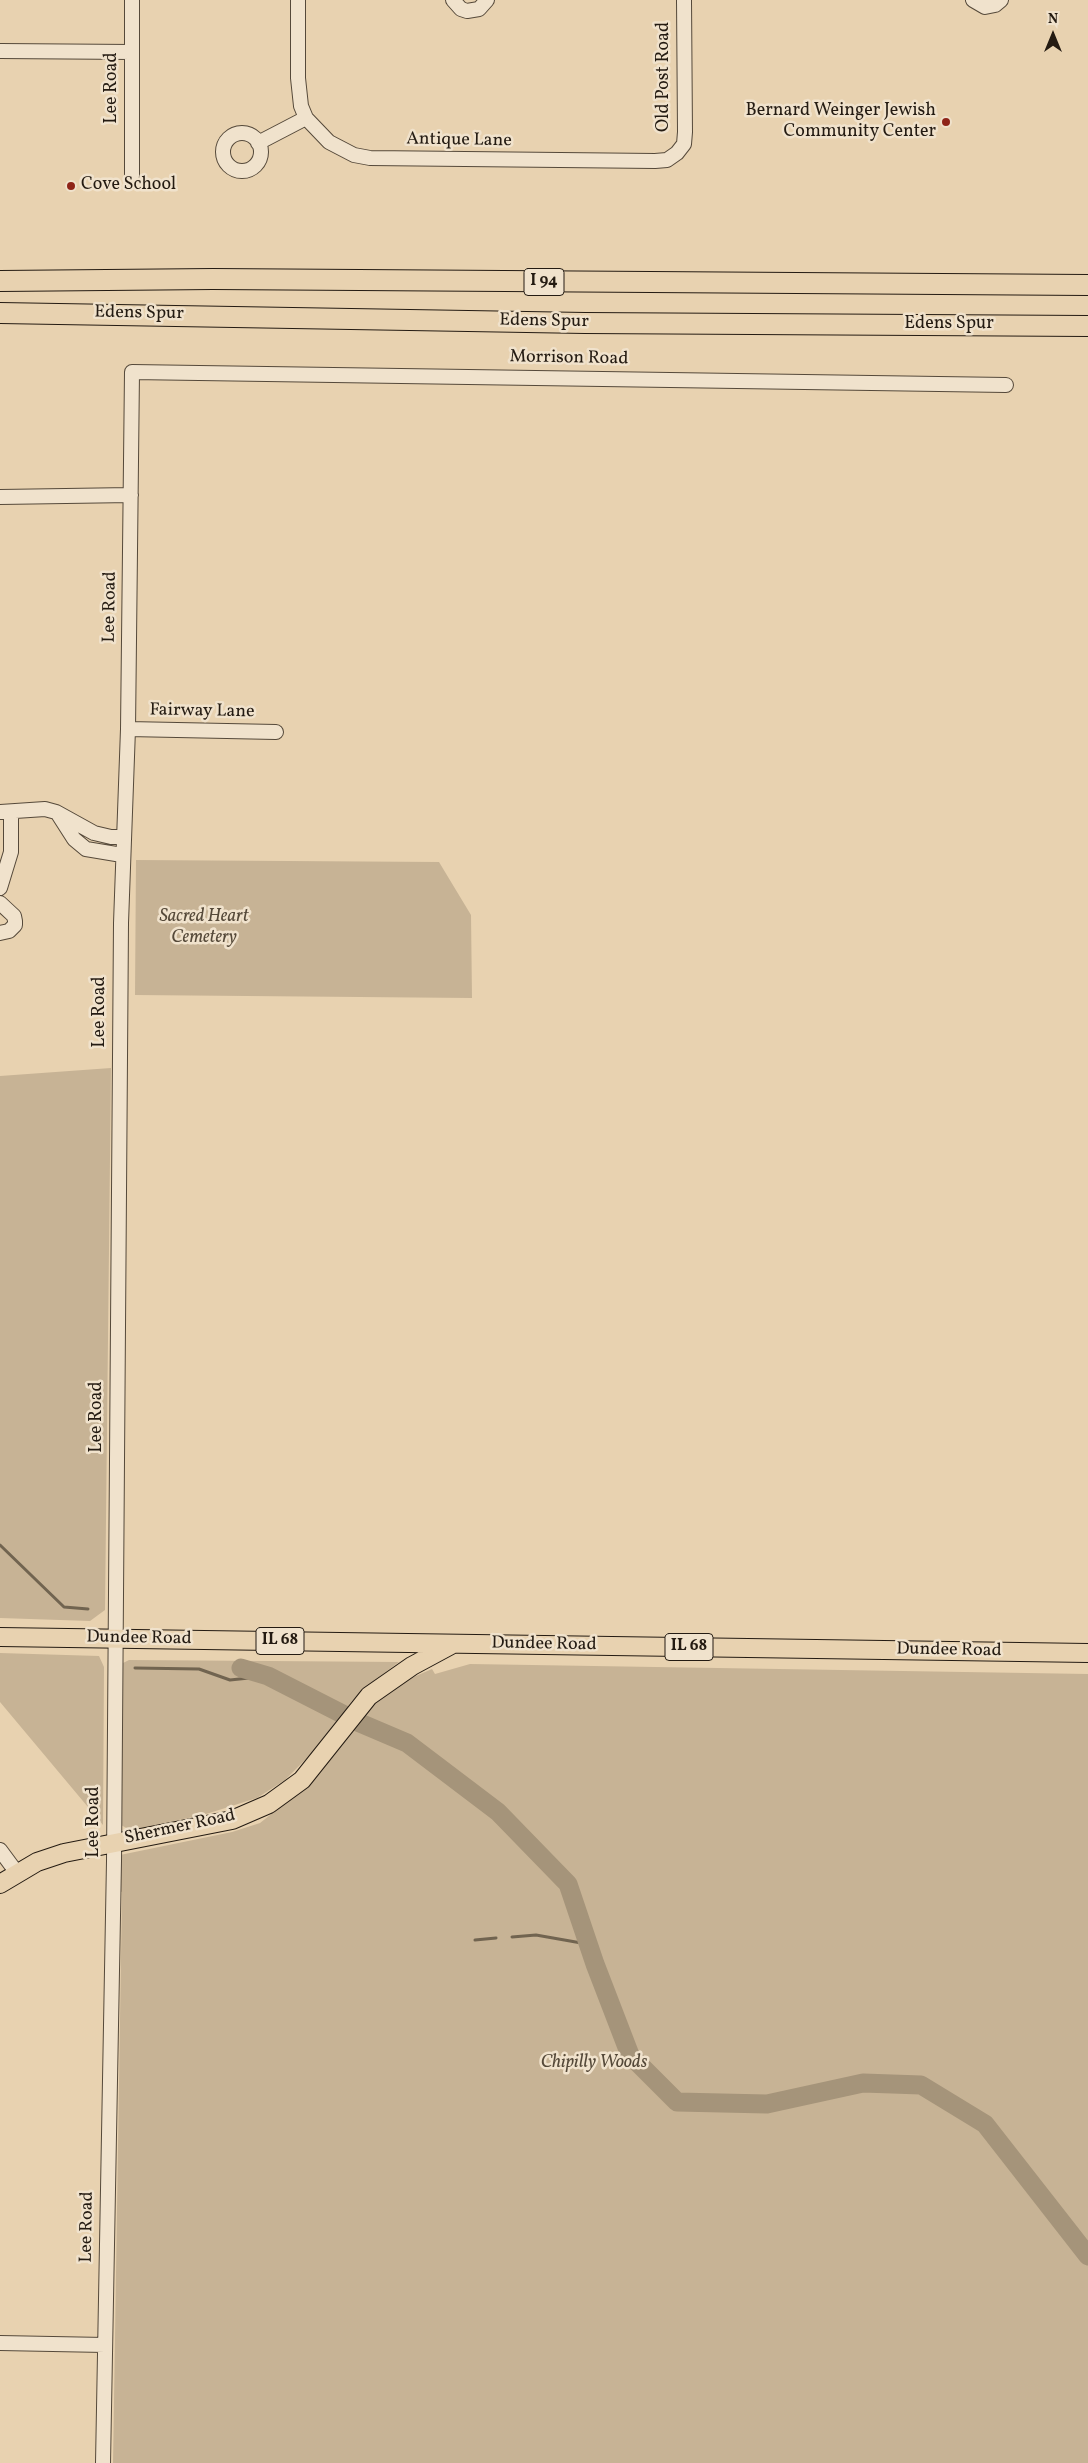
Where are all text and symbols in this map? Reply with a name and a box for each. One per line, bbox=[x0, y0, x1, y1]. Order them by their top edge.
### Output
north arrow bbox=[1028, 10, 1078, 60]
text: N bbox=[1048, 10, 1058, 29]
street label: Old Post Road bbox=[654, 22, 676, 132]
street label: Lee Road bbox=[102, 52, 124, 124]
place label: Bernard Weinger Jewish Community Center bbox=[745, 101, 936, 144]
marker: Bernard Weinger Jewish Community Center bbox=[940, 116, 952, 128]
street label: Antique Lane bbox=[406, 129, 512, 153]
place label: Cove School bbox=[81, 175, 176, 197]
marker: Cove School bbox=[65, 180, 77, 192]
road number: I 94 bbox=[524, 268, 564, 296]
street label: Edens Spur bbox=[94, 302, 184, 326]
street label: Edens Spur bbox=[499, 310, 589, 334]
street label: Edens Spur bbox=[904, 314, 994, 336]
street label: Morrison Road bbox=[509, 347, 629, 371]
street label: Lee Road bbox=[100, 571, 122, 643]
street label: Fairway Lane bbox=[149, 700, 255, 724]
park label: Sacred Heart Cemetery bbox=[160, 907, 248, 950]
street label: Lee Road bbox=[90, 976, 112, 1048]
street label: Lee Road bbox=[87, 1381, 109, 1453]
street label: Dundee Road bbox=[86, 1627, 192, 1651]
road number: IL 68 bbox=[256, 1628, 304, 1654]
street label: Dundee Road bbox=[491, 1633, 597, 1657]
road number: IL 68 bbox=[665, 1634, 713, 1660]
street label: Dundee Road bbox=[896, 1639, 1002, 1663]
street label: Lee Road bbox=[84, 1786, 106, 1858]
street label: Shermer Road bbox=[122, 1806, 238, 1850]
park label: Chipilly Woods bbox=[541, 2053, 647, 2075]
street label: Lee Road bbox=[77, 2191, 99, 2263]

